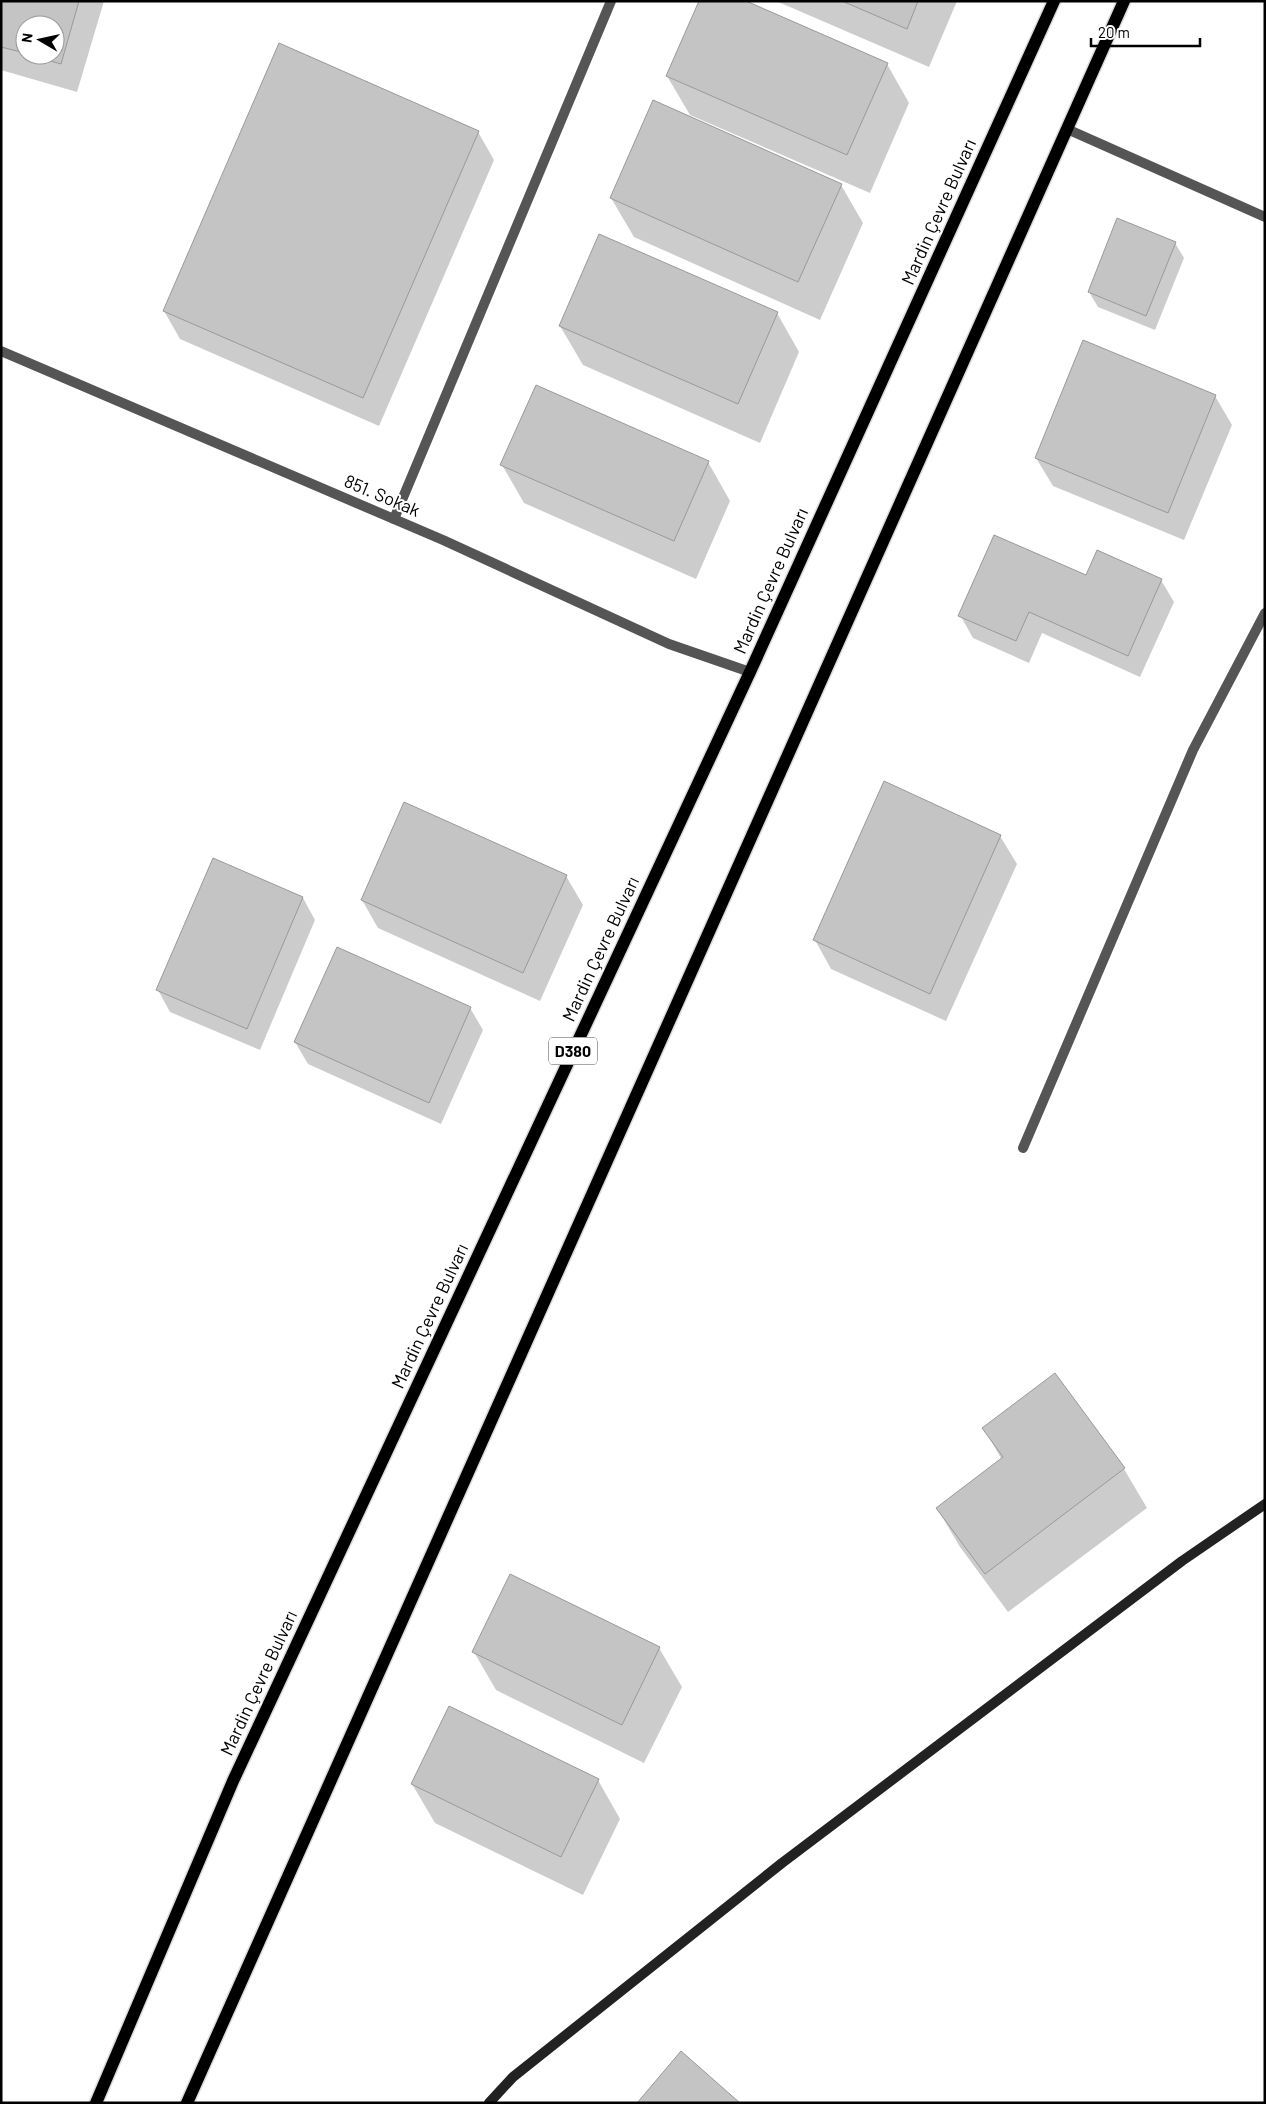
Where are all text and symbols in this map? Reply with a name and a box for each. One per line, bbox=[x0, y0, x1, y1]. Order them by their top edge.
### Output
north arrow bbox=[15, 15, 65, 65]
scale bar bbox=[1091, 15, 1200, 47]
text: 20 m bbox=[1098, 23, 1130, 41]
text: N bbox=[18, 32, 36, 44]
street label: Mardin Çevre Bulvarı bbox=[896, 135, 980, 288]
street label: 851. Sokak bbox=[341, 469, 424, 521]
street label: Mardin Çevre Bulvarı bbox=[728, 504, 812, 657]
street label: Mardin Çevre Bulvarı bbox=[557, 873, 643, 1025]
road number: D380 bbox=[549, 1038, 597, 1064]
street label: Mardin Çevre Bulvarı bbox=[386, 1240, 472, 1392]
street label: Mardin Çevre Bulvarı bbox=[215, 1607, 301, 1759]

